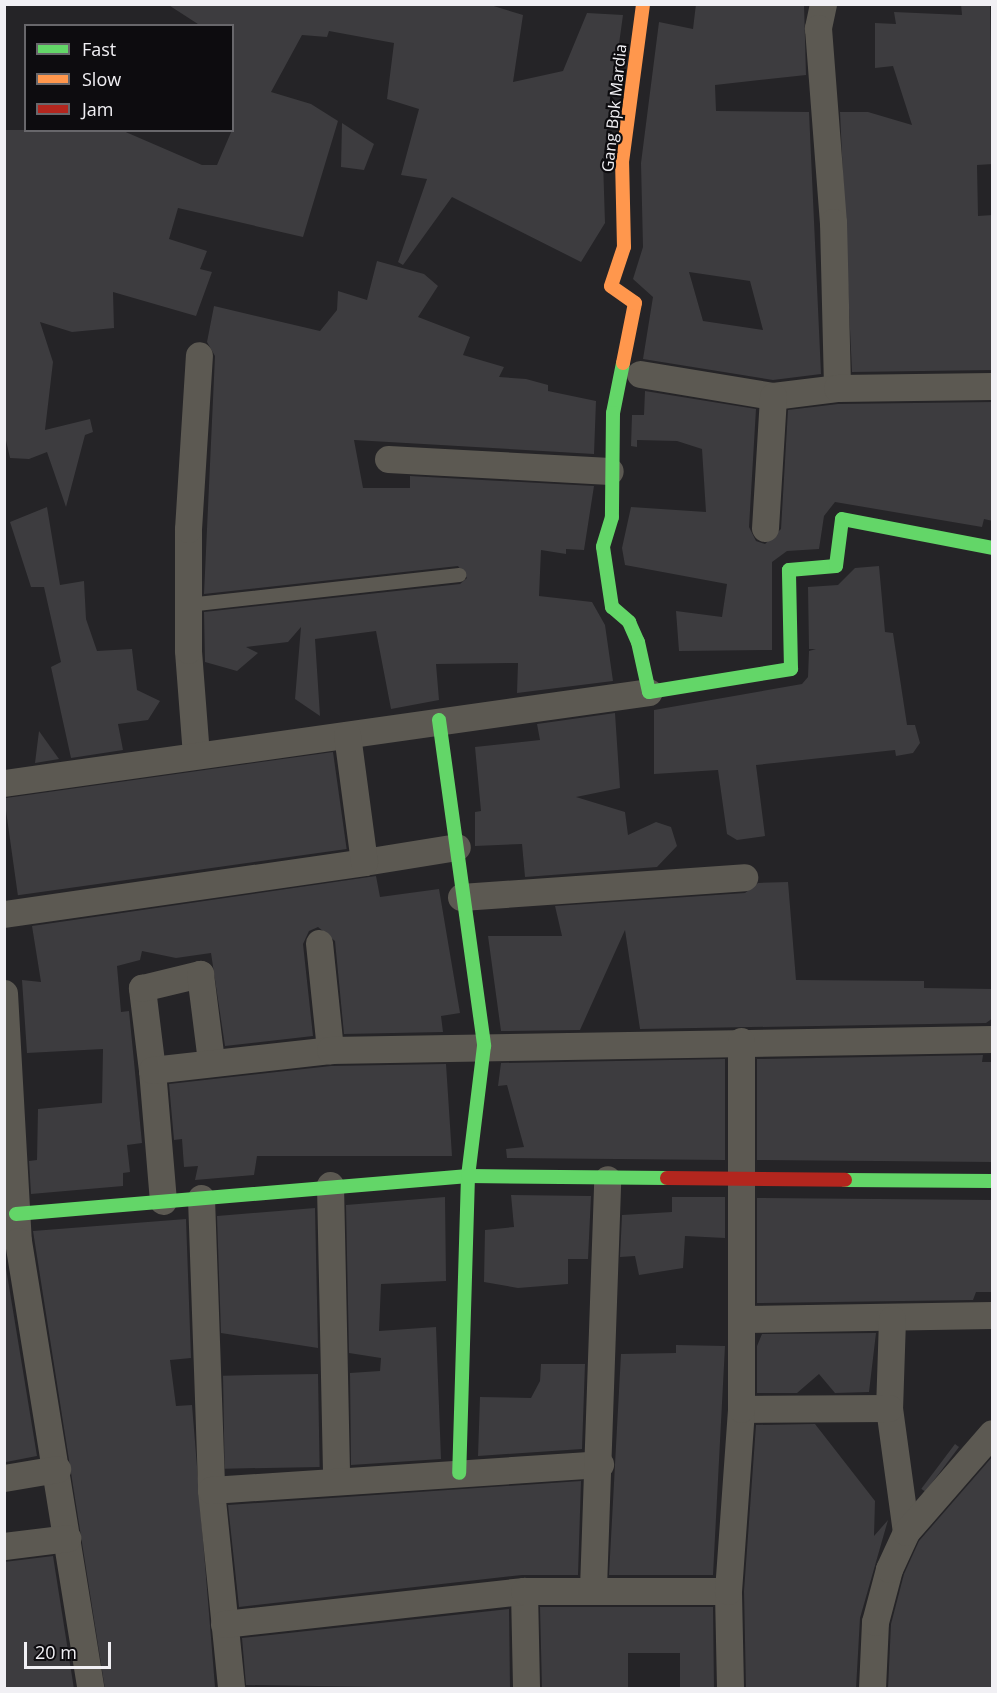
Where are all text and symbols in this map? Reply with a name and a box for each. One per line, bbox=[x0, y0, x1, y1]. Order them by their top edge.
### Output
legend bbox=[24, 24, 234, 132]
text: Fast bbox=[82, 37, 116, 61]
street label: Gang Bpk Mardia bbox=[598, 43, 630, 173]
text: Slow bbox=[82, 67, 121, 91]
text: Jam bbox=[82, 97, 114, 121]
scale bar bbox=[27, 1630, 114, 1668]
text: 20 m bbox=[35, 1640, 77, 1664]

